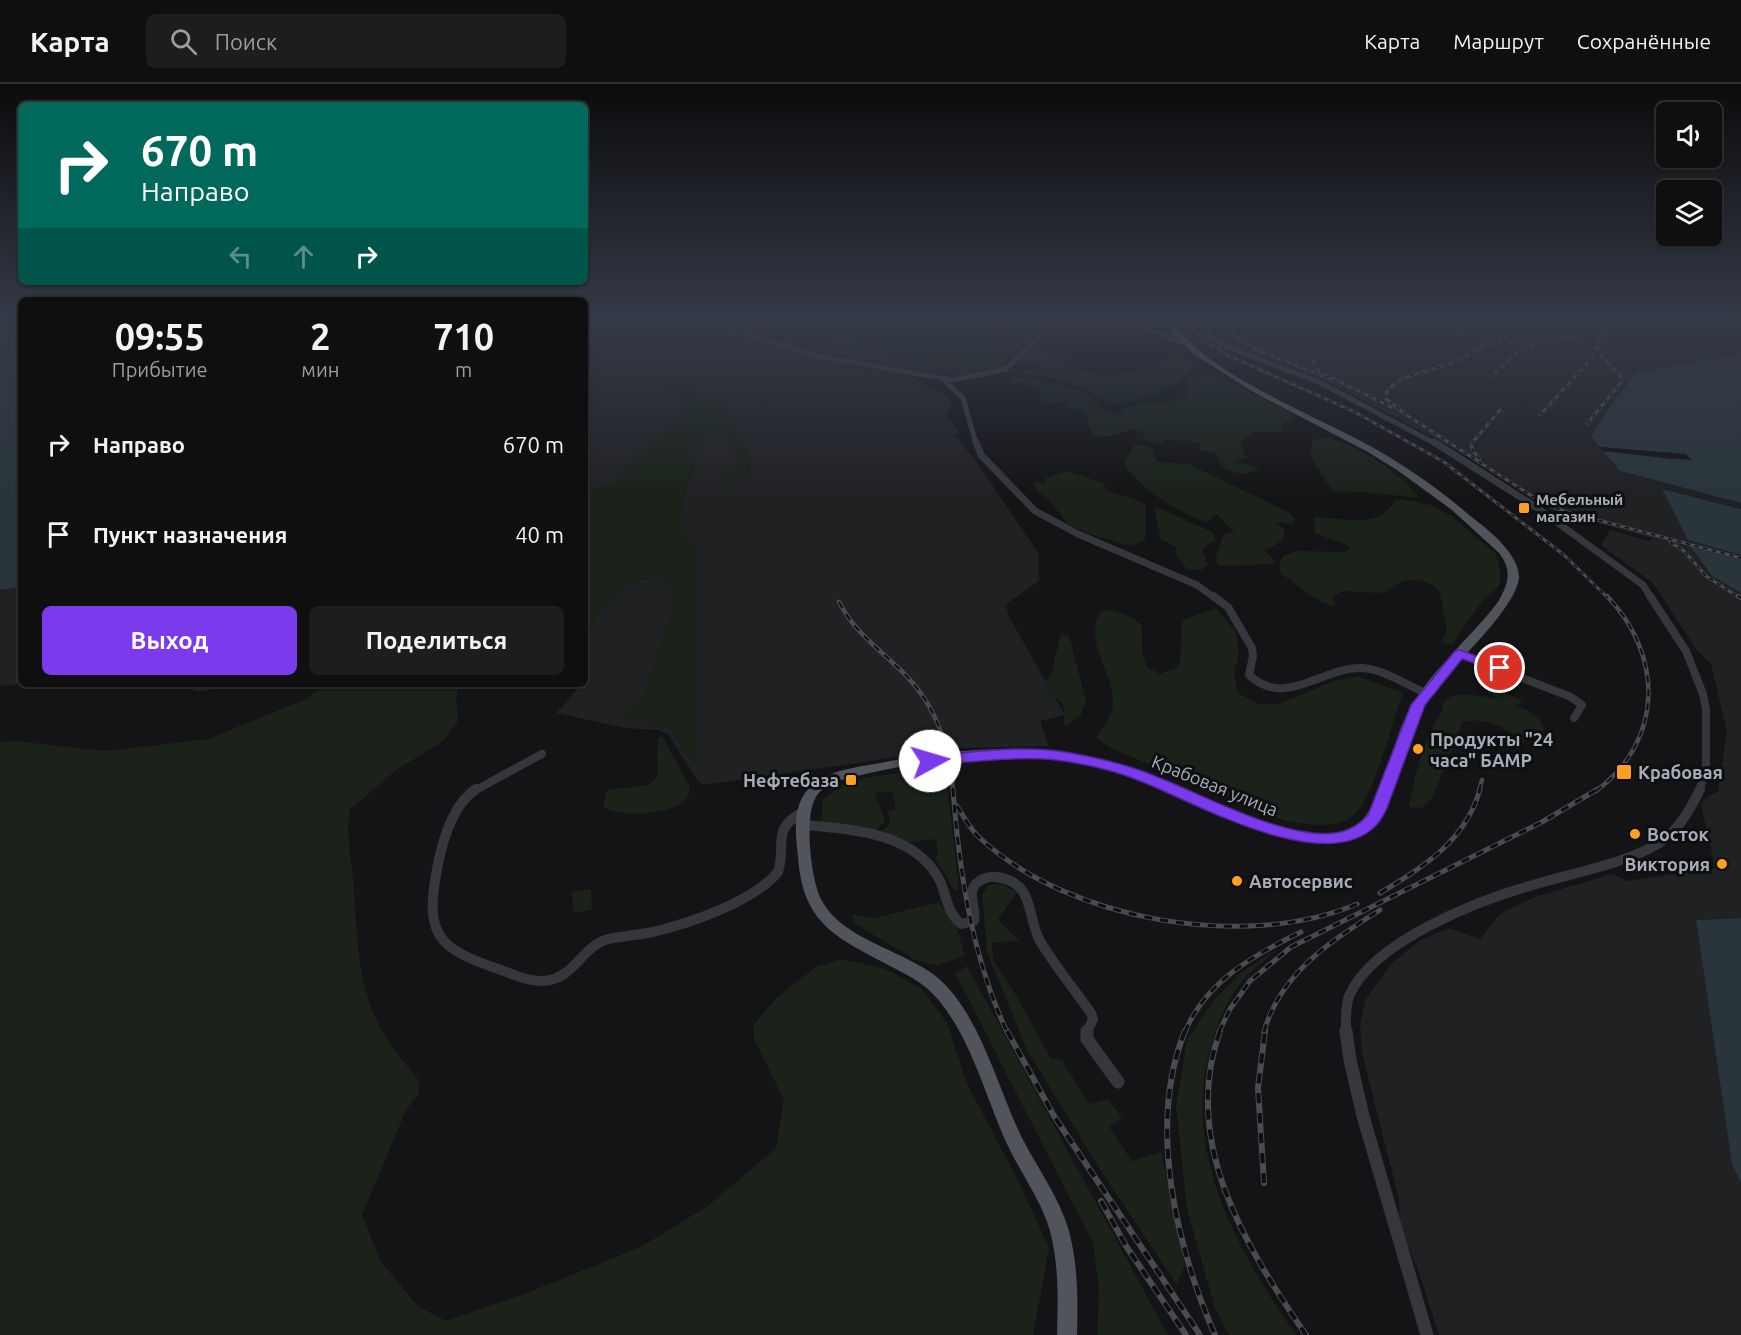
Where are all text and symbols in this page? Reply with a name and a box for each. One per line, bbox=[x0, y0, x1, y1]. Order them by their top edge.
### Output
search box bbox=[146, 14, 566, 68]
icon: search bbox=[167, 25, 200, 58]
text: Карта bbox=[30, 26, 110, 57]
text: Поиск bbox=[215, 29, 277, 54]
text: Карта bbox=[1364, 29, 1420, 53]
text: Маршрут bbox=[1453, 29, 1544, 53]
text: Сохранённые bbox=[1577, 29, 1711, 53]
map controls bbox=[1656, 102, 1722, 246]
button: sound bbox=[1656, 102, 1722, 168]
icon: right bbox=[42, 126, 120, 204]
text: 670 m bbox=[141, 127, 258, 174]
text: Направо bbox=[141, 176, 250, 206]
button: layers bbox=[1656, 180, 1722, 246]
icon: left bbox=[224, 240, 257, 273]
icon: ahead bbox=[287, 240, 320, 273]
icon: right bbox=[350, 240, 383, 273]
text: 09:55 bbox=[115, 316, 205, 357]
text: 2 bbox=[310, 316, 331, 357]
text: 710 bbox=[433, 316, 494, 357]
text: Прибытие bbox=[112, 358, 208, 381]
text: мин bbox=[301, 358, 339, 381]
text: m bbox=[455, 358, 472, 381]
icon: right bbox=[42, 428, 75, 461]
text: Направо bbox=[93, 432, 185, 457]
text: 670 m bbox=[503, 432, 564, 457]
place label: Мебельный магазин bbox=[1536, 491, 1623, 525]
marker: Мебельный магазин bbox=[1517, 501, 1531, 515]
icon: arrive bbox=[42, 518, 75, 551]
text: Пункт назначения bbox=[93, 522, 287, 547]
text: 40 m bbox=[515, 522, 564, 547]
button: Выход bbox=[42, 606, 297, 675]
button: Поделиться bbox=[309, 606, 564, 675]
pin bbox=[1474, 642, 1525, 693]
icon: arrive bbox=[1483, 651, 1516, 684]
position arrow bbox=[898, 729, 962, 793]
place label: Продукты "24 часа" БАМР bbox=[1430, 729, 1553, 770]
marker: Продукты "24 часа" БАМР bbox=[1411, 742, 1425, 756]
street label: Крабовая улица bbox=[1149, 751, 1281, 819]
place label: Крабовая bbox=[1638, 762, 1723, 782]
marker: Крабовая bbox=[1615, 763, 1633, 781]
place label: Нефтебаза bbox=[743, 770, 839, 790]
marker: Нефтебаза bbox=[844, 773, 858, 787]
place label: Восток bbox=[1647, 824, 1710, 844]
marker: Восток bbox=[1628, 827, 1642, 841]
place label: Виктория bbox=[1625, 854, 1710, 874]
marker: Виктория bbox=[1715, 857, 1729, 871]
place label: Автосервис bbox=[1249, 871, 1353, 891]
marker: Автосервис bbox=[1230, 874, 1244, 888]

